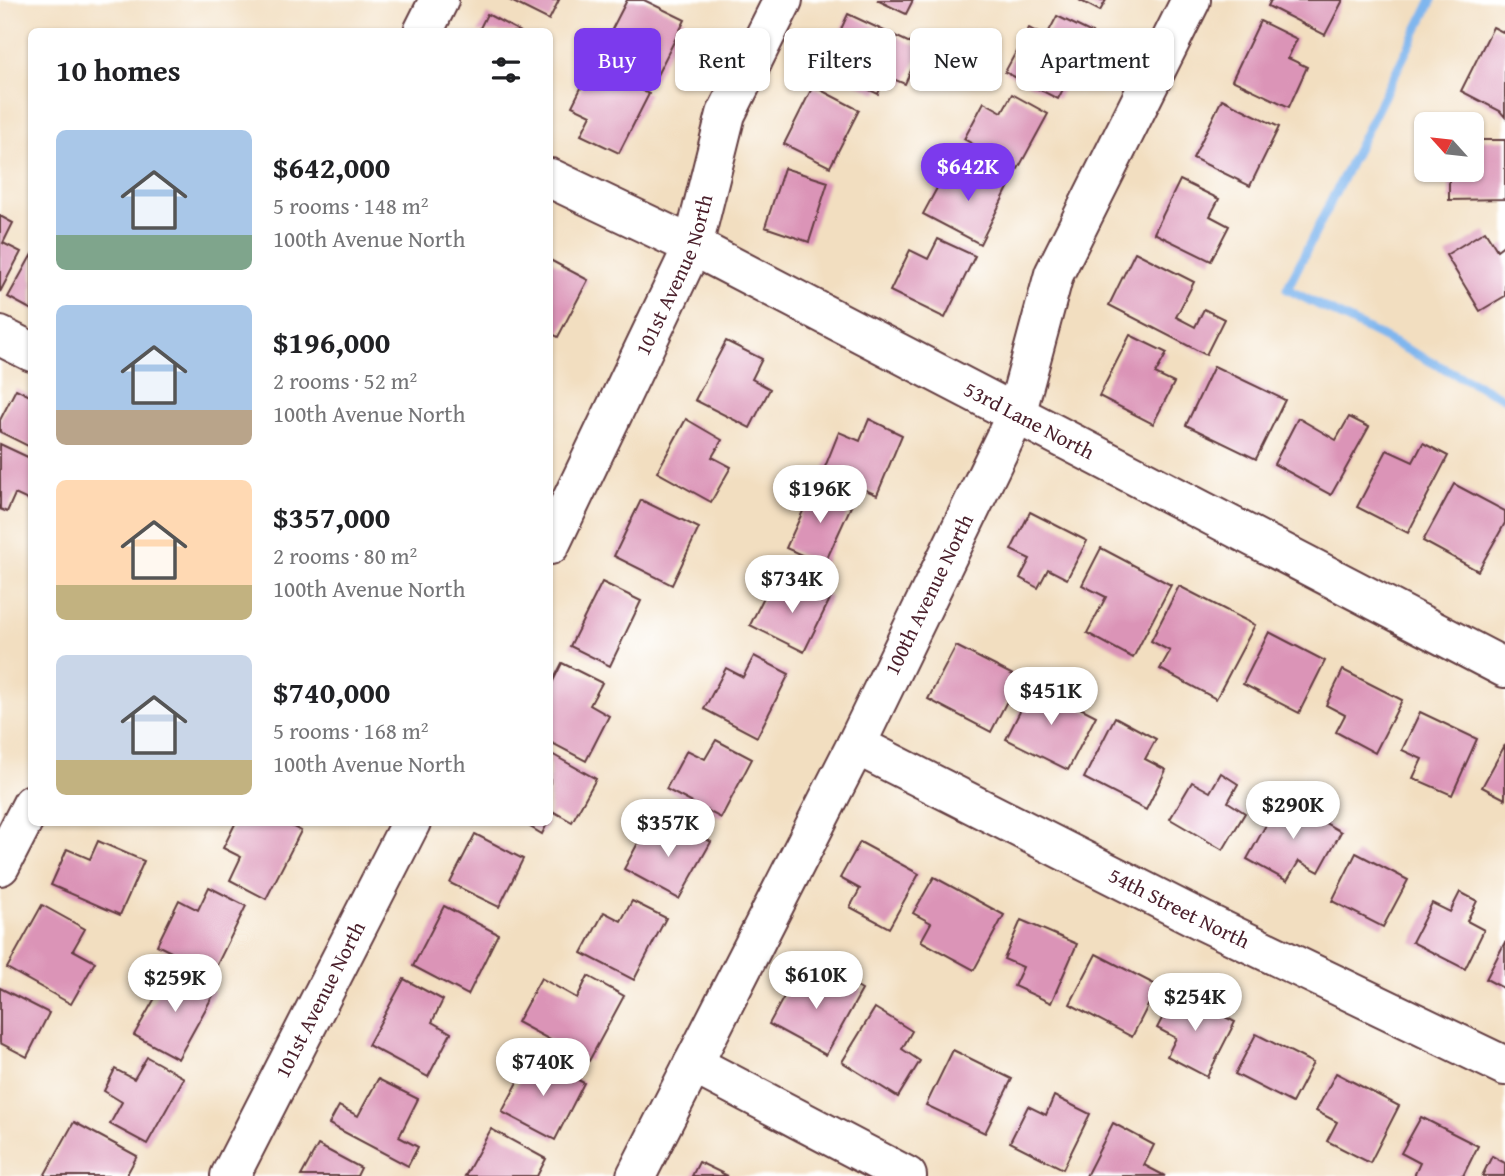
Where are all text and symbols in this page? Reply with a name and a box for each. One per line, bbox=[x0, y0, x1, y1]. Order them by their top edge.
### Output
chip: Buy bbox=[574, 28, 661, 91]
chip: Rent bbox=[675, 28, 770, 91]
chip: Filters bbox=[784, 28, 896, 91]
chip: New bbox=[910, 28, 1002, 91]
chip: Apartment bbox=[1016, 28, 1174, 91]
text: 10 homes bbox=[56, 48, 181, 92]
icon: filters bbox=[487, 51, 525, 89]
north arrow bbox=[1414, 112, 1484, 182]
map controls bbox=[1414, 112, 1484, 182]
pin: $642K bbox=[919, 144, 1017, 203]
text: $642,000 bbox=[273, 145, 390, 189]
text: $642K bbox=[937, 149, 999, 182]
icon: home bbox=[112, 158, 196, 242]
text: 5 rooms · 148 m² bbox=[273, 189, 428, 222]
street label: 101st Avenue North bbox=[627, 191, 720, 360]
text: 100th Avenue North bbox=[273, 222, 465, 255]
text: $196,000 bbox=[273, 320, 390, 364]
icon: home bbox=[112, 333, 196, 417]
text: 2 rooms · 52 m² bbox=[273, 364, 417, 397]
street label: 53rd Lane North bbox=[958, 373, 1100, 467]
text: 100th Avenue North bbox=[273, 397, 465, 430]
pin: $196K bbox=[771, 466, 869, 525]
text: $196K bbox=[789, 471, 851, 504]
text: $357,000 bbox=[273, 495, 390, 539]
icon: home bbox=[112, 508, 196, 592]
street label: 100th Avenue North bbox=[876, 508, 981, 680]
text: 2 rooms · 80 m² bbox=[273, 539, 417, 572]
pin: $734K bbox=[743, 556, 841, 615]
text: $734K bbox=[761, 561, 823, 594]
text: 100th Avenue North bbox=[273, 572, 465, 605]
pin: $451K bbox=[1002, 668, 1100, 727]
text: $740,000 bbox=[273, 670, 390, 714]
text: $451K bbox=[1020, 673, 1082, 706]
icon: home bbox=[112, 683, 196, 767]
text: 5 rooms · 168 m² bbox=[273, 714, 428, 747]
text: 100th Avenue North bbox=[273, 747, 465, 780]
pin: $290K bbox=[1244, 782, 1342, 841]
text: $290K bbox=[1262, 787, 1324, 820]
pin: $357K bbox=[619, 800, 717, 859]
text: $357K bbox=[637, 805, 699, 838]
street label: 54th Street North bbox=[1103, 860, 1255, 956]
street label: 101st Avenue North bbox=[267, 916, 373, 1083]
pin: $610K bbox=[767, 951, 865, 1011]
pin: $259K bbox=[126, 954, 224, 1014]
text: $610K bbox=[785, 957, 847, 990]
text: $259K bbox=[144, 960, 206, 993]
pin: $254K bbox=[1146, 974, 1244, 1033]
text: $254K bbox=[1164, 979, 1226, 1012]
pin: $740K bbox=[494, 1038, 592, 1098]
text: $740K bbox=[512, 1044, 574, 1077]

